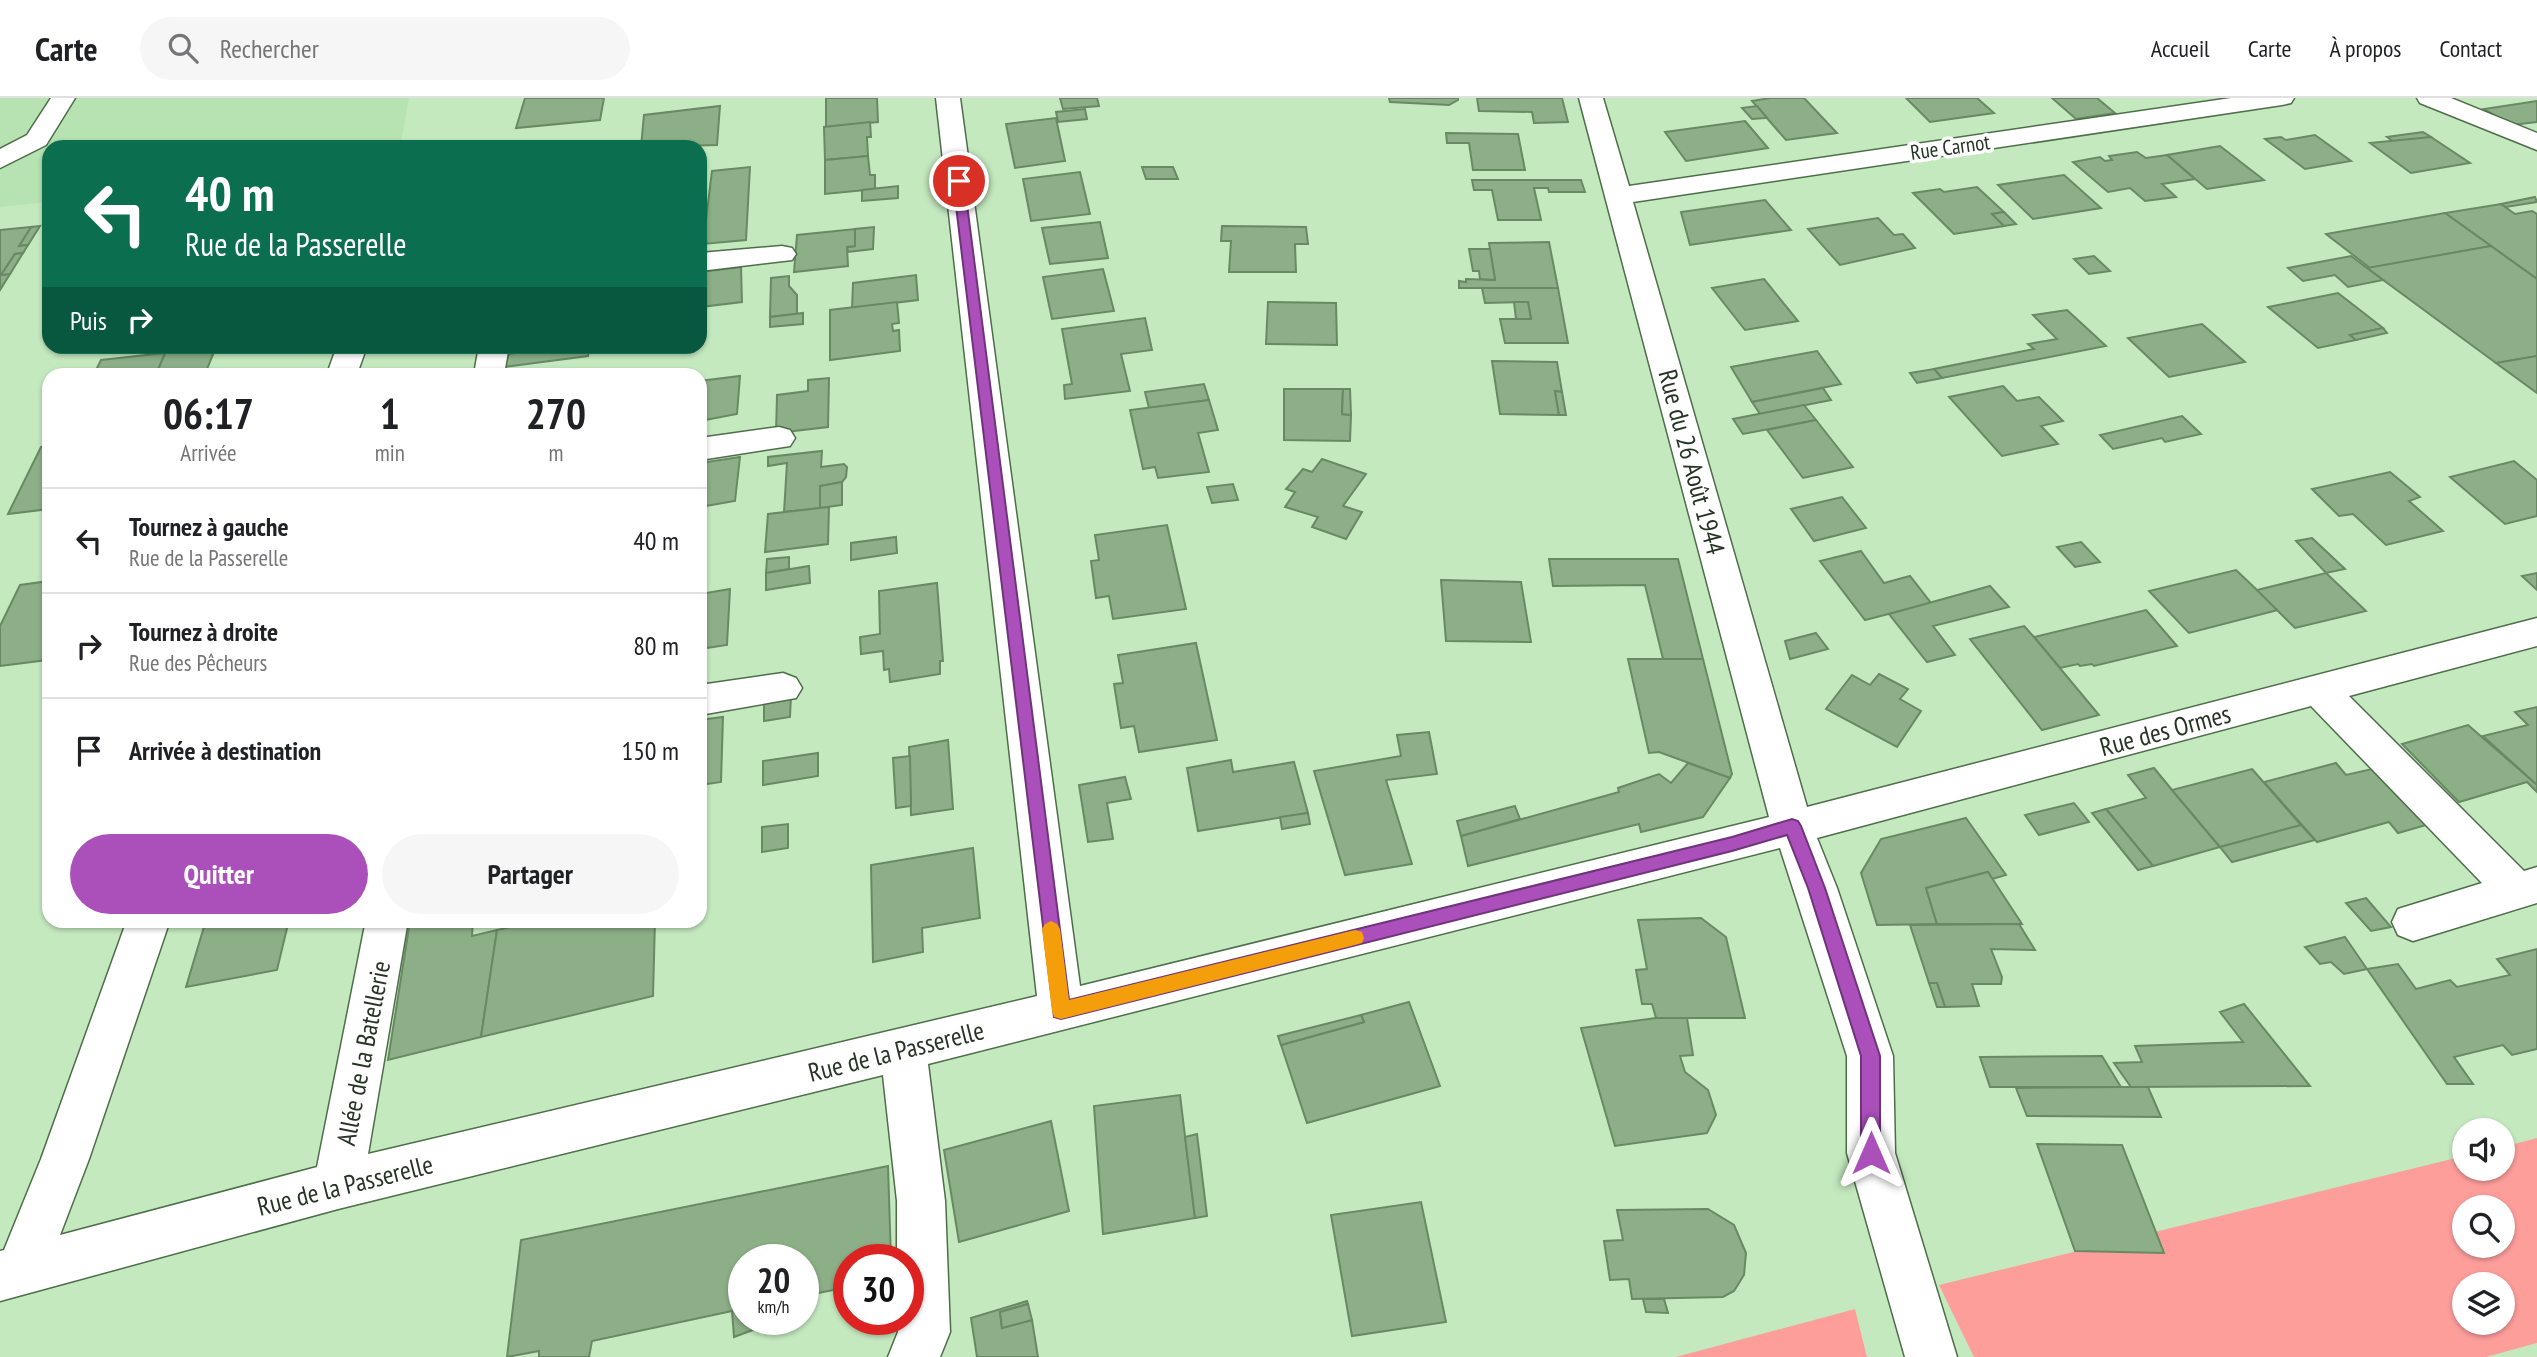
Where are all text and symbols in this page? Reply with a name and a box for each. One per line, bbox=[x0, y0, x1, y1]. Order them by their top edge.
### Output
search box bbox=[140, 17, 630, 80]
text: Carte bbox=[35, 27, 98, 70]
icon: search bbox=[164, 29, 202, 67]
text: Rechercher bbox=[220, 32, 319, 65]
text: Accueil bbox=[2151, 33, 2210, 64]
text: Carte bbox=[2248, 33, 2291, 64]
text: À propos bbox=[2329, 33, 2401, 64]
text: Contact bbox=[2439, 33, 2502, 64]
street label: Rue Carnot bbox=[1909, 128, 1992, 166]
pin bbox=[929, 151, 989, 211]
text: 40 m bbox=[185, 161, 274, 225]
icon: arrive bbox=[940, 162, 978, 200]
icon: left bbox=[70, 168, 161, 259]
text: Rue de la Passerelle bbox=[185, 223, 406, 265]
icon: right bbox=[121, 301, 159, 339]
text: Puis bbox=[70, 304, 107, 337]
street label: Rue du 26 Août 1944 bbox=[1651, 366, 1733, 558]
text: 06:17 bbox=[163, 386, 254, 441]
text: 1 bbox=[380, 386, 400, 441]
text: 270 bbox=[526, 386, 586, 441]
text: Arrivée bbox=[180, 438, 236, 467]
text: min bbox=[375, 438, 405, 467]
text: m bbox=[548, 438, 563, 467]
text: Tournez à gauche bbox=[129, 510, 289, 543]
icon: left bbox=[70, 522, 108, 560]
text: 40 m bbox=[633, 524, 679, 557]
text: Rue de la Passerelle bbox=[129, 543, 288, 572]
text: Tournez à droite bbox=[129, 615, 278, 648]
icon: right bbox=[70, 627, 108, 665]
text: 80 m bbox=[633, 629, 679, 662]
text: Rue des Pêcheurs bbox=[129, 648, 267, 677]
street label: Rue des Ormes bbox=[2096, 697, 2234, 763]
icon: arrive bbox=[70, 732, 108, 770]
text: Arrivée à destination bbox=[129, 734, 321, 767]
text: 150 m bbox=[621, 734, 679, 767]
button: Quitter bbox=[70, 834, 368, 914]
button: Partager bbox=[382, 834, 679, 914]
street label: Allée de la Batellerie bbox=[329, 958, 397, 1148]
street label: Rue de la Passerelle bbox=[805, 1013, 987, 1089]
position arrow bbox=[1834, 1116, 1908, 1190]
map controls bbox=[2452, 1118, 2515, 1335]
button: sound bbox=[2452, 1118, 2515, 1181]
street label: Rue de la Passerelle bbox=[254, 1147, 436, 1223]
button: search bbox=[2452, 1195, 2515, 1258]
speed limit sign: 30 bbox=[833, 1244, 924, 1335]
text: 20 bbox=[757, 1257, 790, 1303]
button: layers bbox=[2452, 1272, 2515, 1335]
text: km/h bbox=[758, 1295, 789, 1318]

